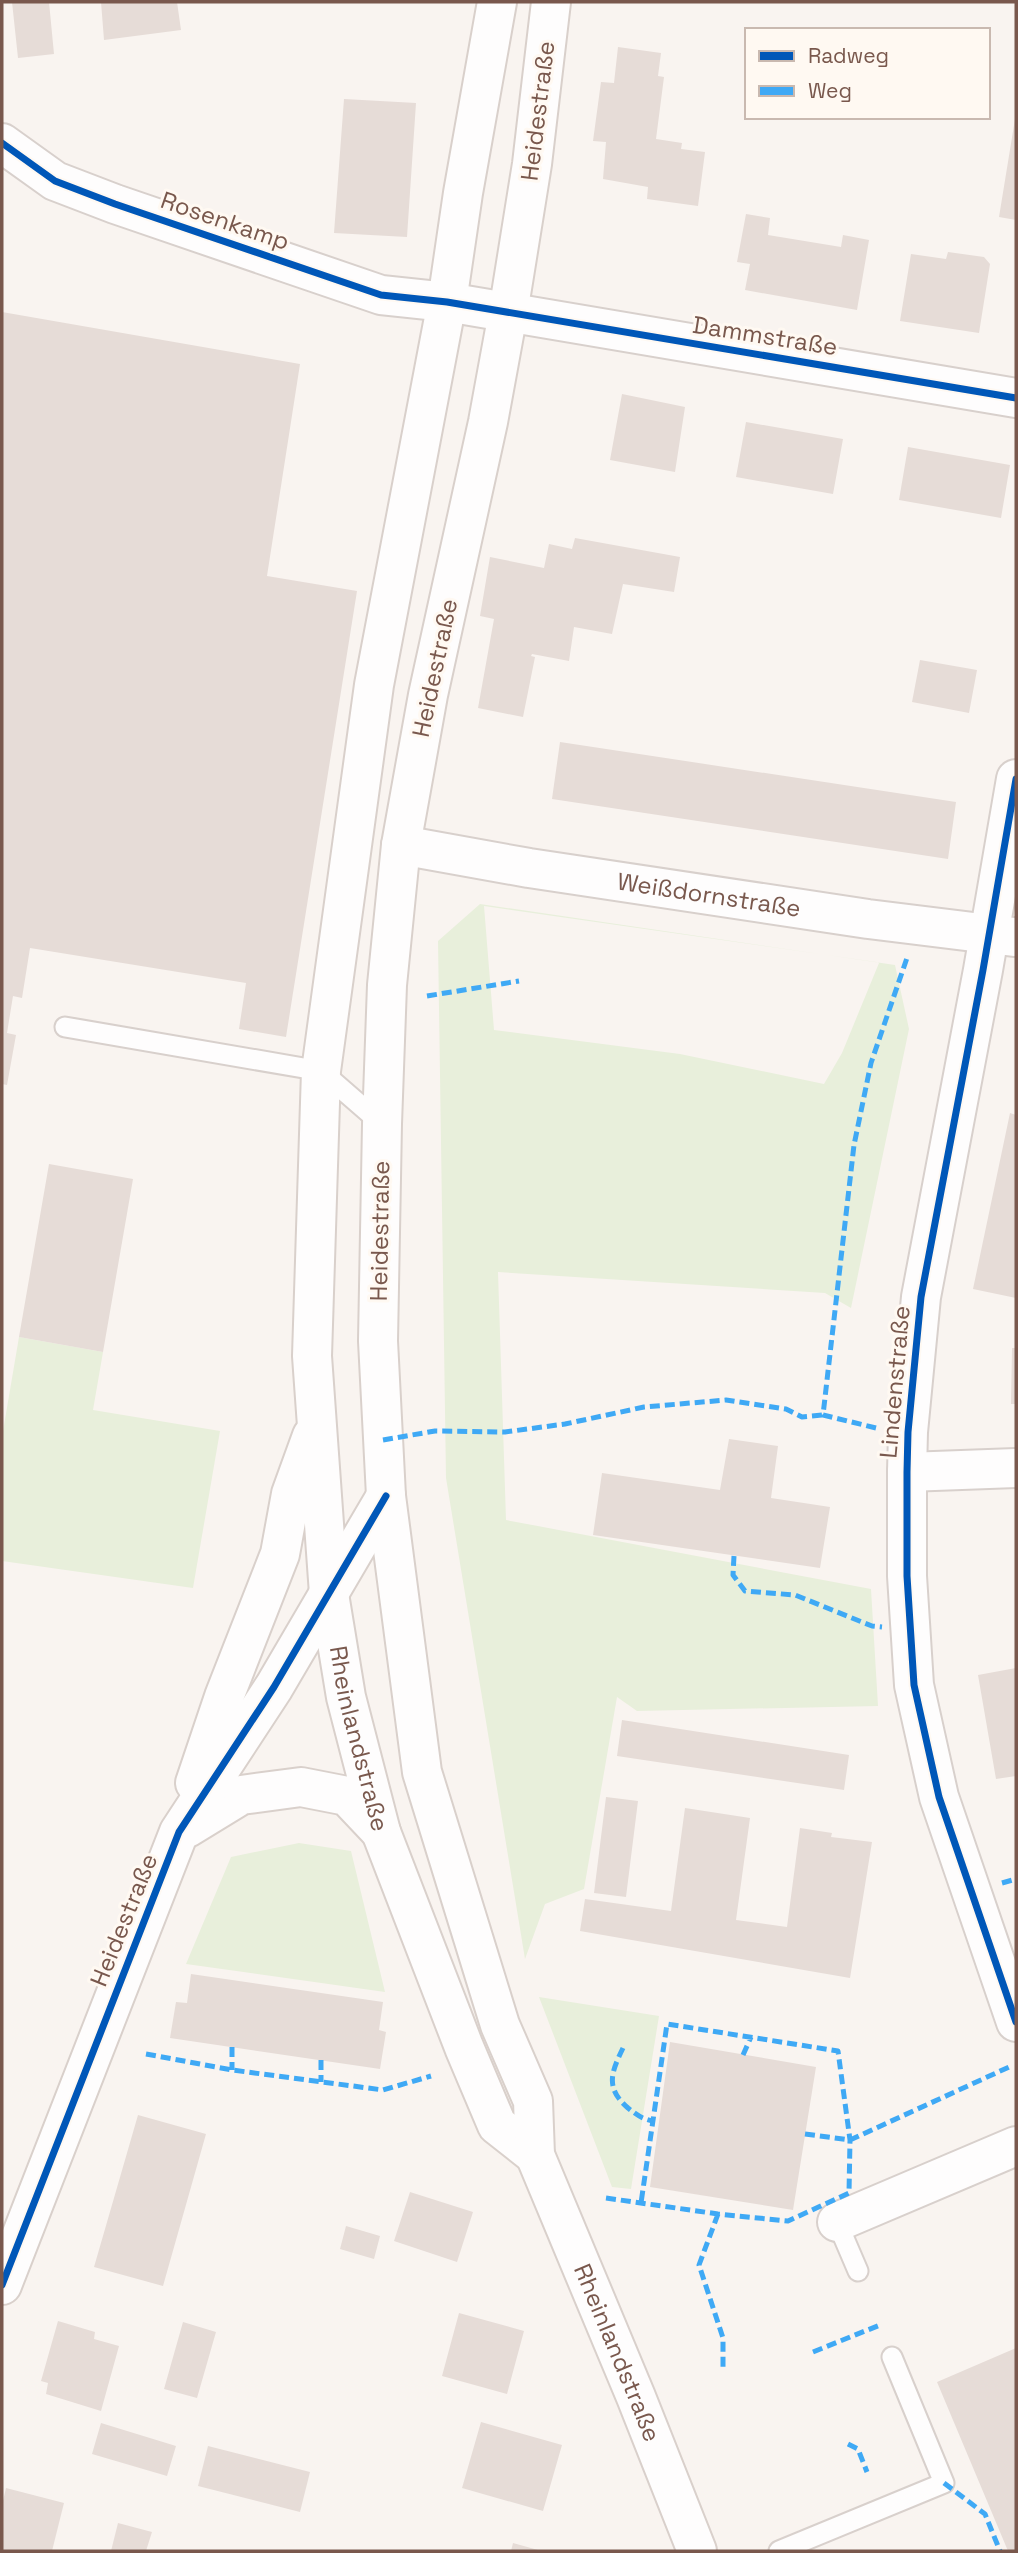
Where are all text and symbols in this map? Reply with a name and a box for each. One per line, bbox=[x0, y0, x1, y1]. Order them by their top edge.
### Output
legend bbox=[745, 28, 990, 119]
street label: Heidestraße bbox=[514, 39, 561, 183]
text: Radweg bbox=[808, 42, 889, 69]
text: Weg bbox=[808, 77, 852, 104]
street label: Rosenkamp bbox=[157, 184, 294, 257]
street label: Dammstraße bbox=[690, 309, 840, 362]
street label: Heidestraße bbox=[405, 596, 464, 740]
street label: Weißdornstraße bbox=[615, 865, 803, 924]
street label: Heidestraße bbox=[363, 1160, 396, 1302]
street label: Lindenstraße bbox=[872, 1304, 917, 1460]
street label: Rheinlandstraße bbox=[323, 1643, 396, 1834]
street label: Heidestraße bbox=[83, 1849, 164, 1991]
street label: Rheinlandstraße bbox=[567, 2259, 668, 2446]

